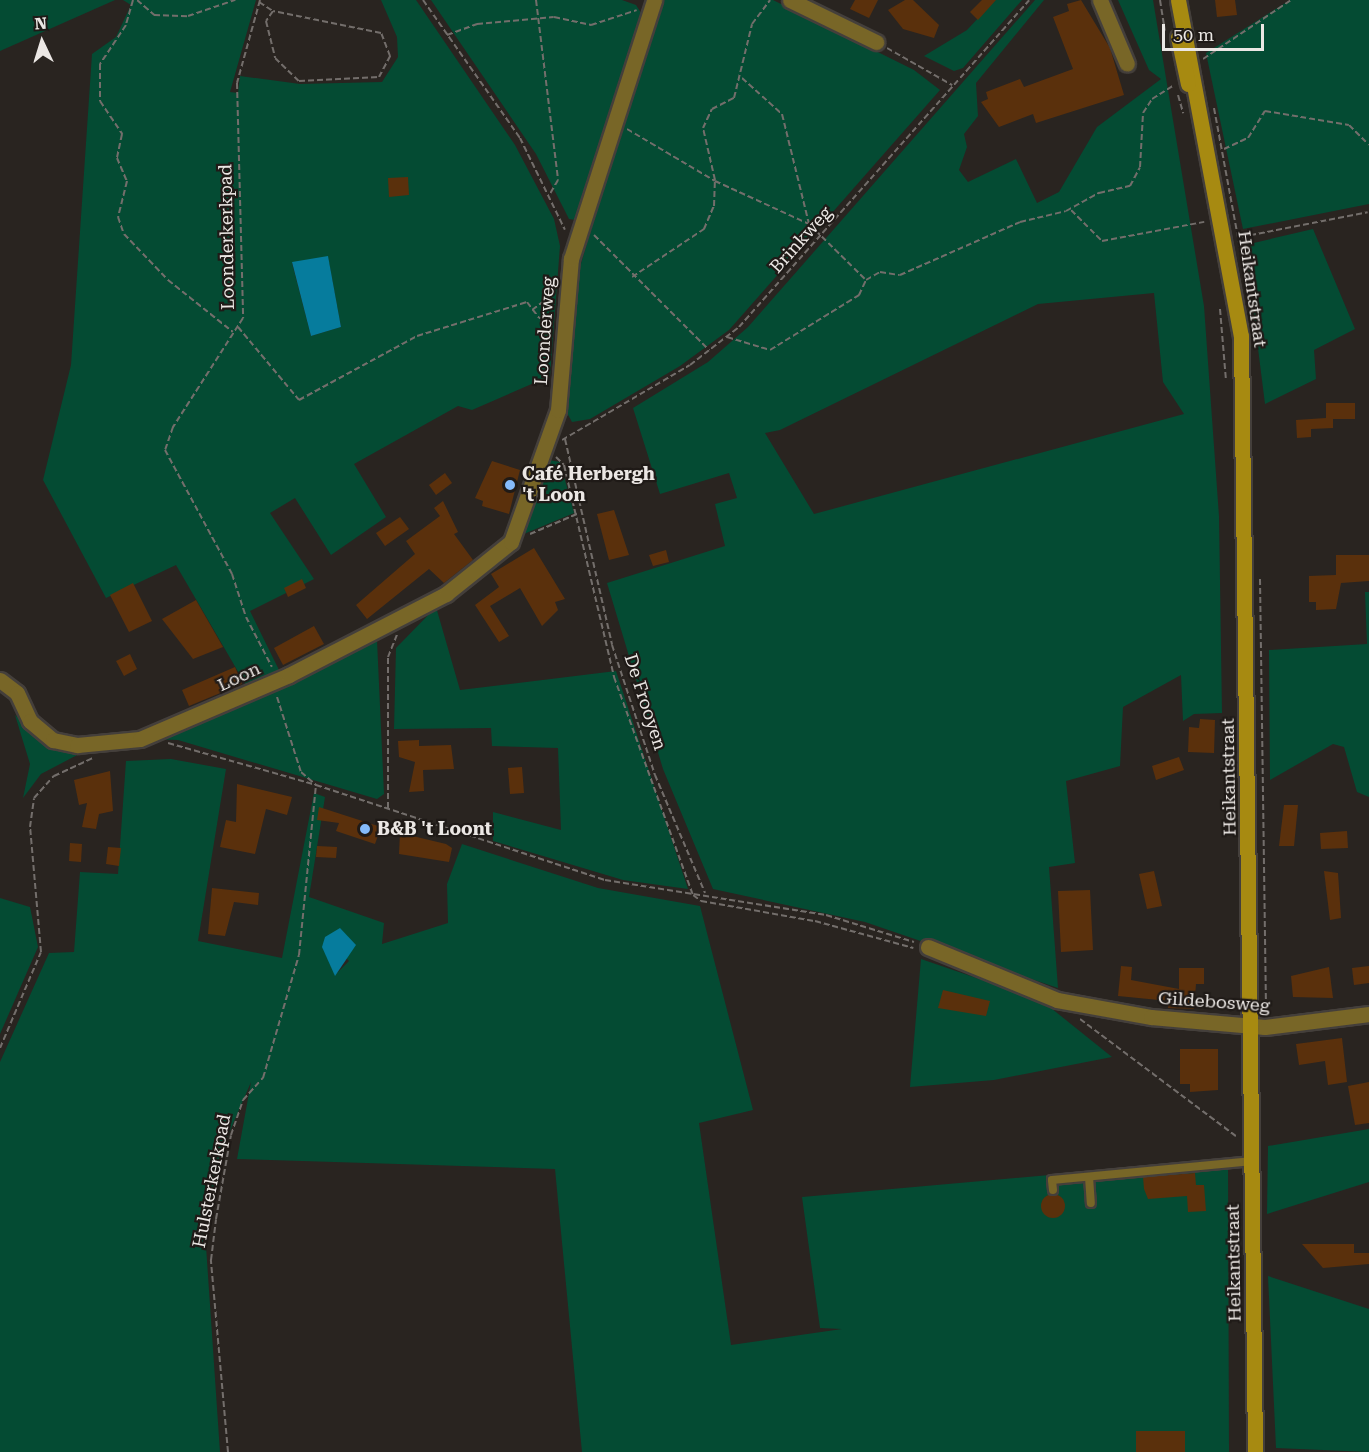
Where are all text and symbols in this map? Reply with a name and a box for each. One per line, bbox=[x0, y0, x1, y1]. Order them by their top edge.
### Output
north arrow bbox=[12, 12, 72, 72]
scale bar bbox=[1165, 12, 1267, 50]
text: N bbox=[34, 14, 48, 33]
text: 50 m bbox=[1173, 24, 1214, 45]
street label: Loonderkerkpad bbox=[215, 164, 239, 310]
street label: Brinkweg bbox=[765, 202, 837, 278]
street label: Heikantstraat bbox=[1233, 229, 1271, 349]
street label: Loonderweg bbox=[530, 276, 560, 386]
place label: Café Herbergh 't Loon bbox=[522, 464, 655, 506]
marker: Café Herbergh 't Loon bbox=[503, 478, 517, 492]
street label: De Frooyen bbox=[619, 651, 671, 753]
street label: Loon bbox=[214, 658, 264, 696]
street label: Heikantstraat bbox=[1217, 718, 1241, 836]
place label: B&B 't Loont bbox=[377, 818, 492, 840]
marker: B&B 't Loont bbox=[358, 822, 372, 836]
street label: Gildebosweg bbox=[1157, 987, 1271, 1017]
street label: Hulsterkerkpad bbox=[188, 1112, 236, 1250]
street label: Heikantstraat bbox=[1222, 1204, 1246, 1322]

